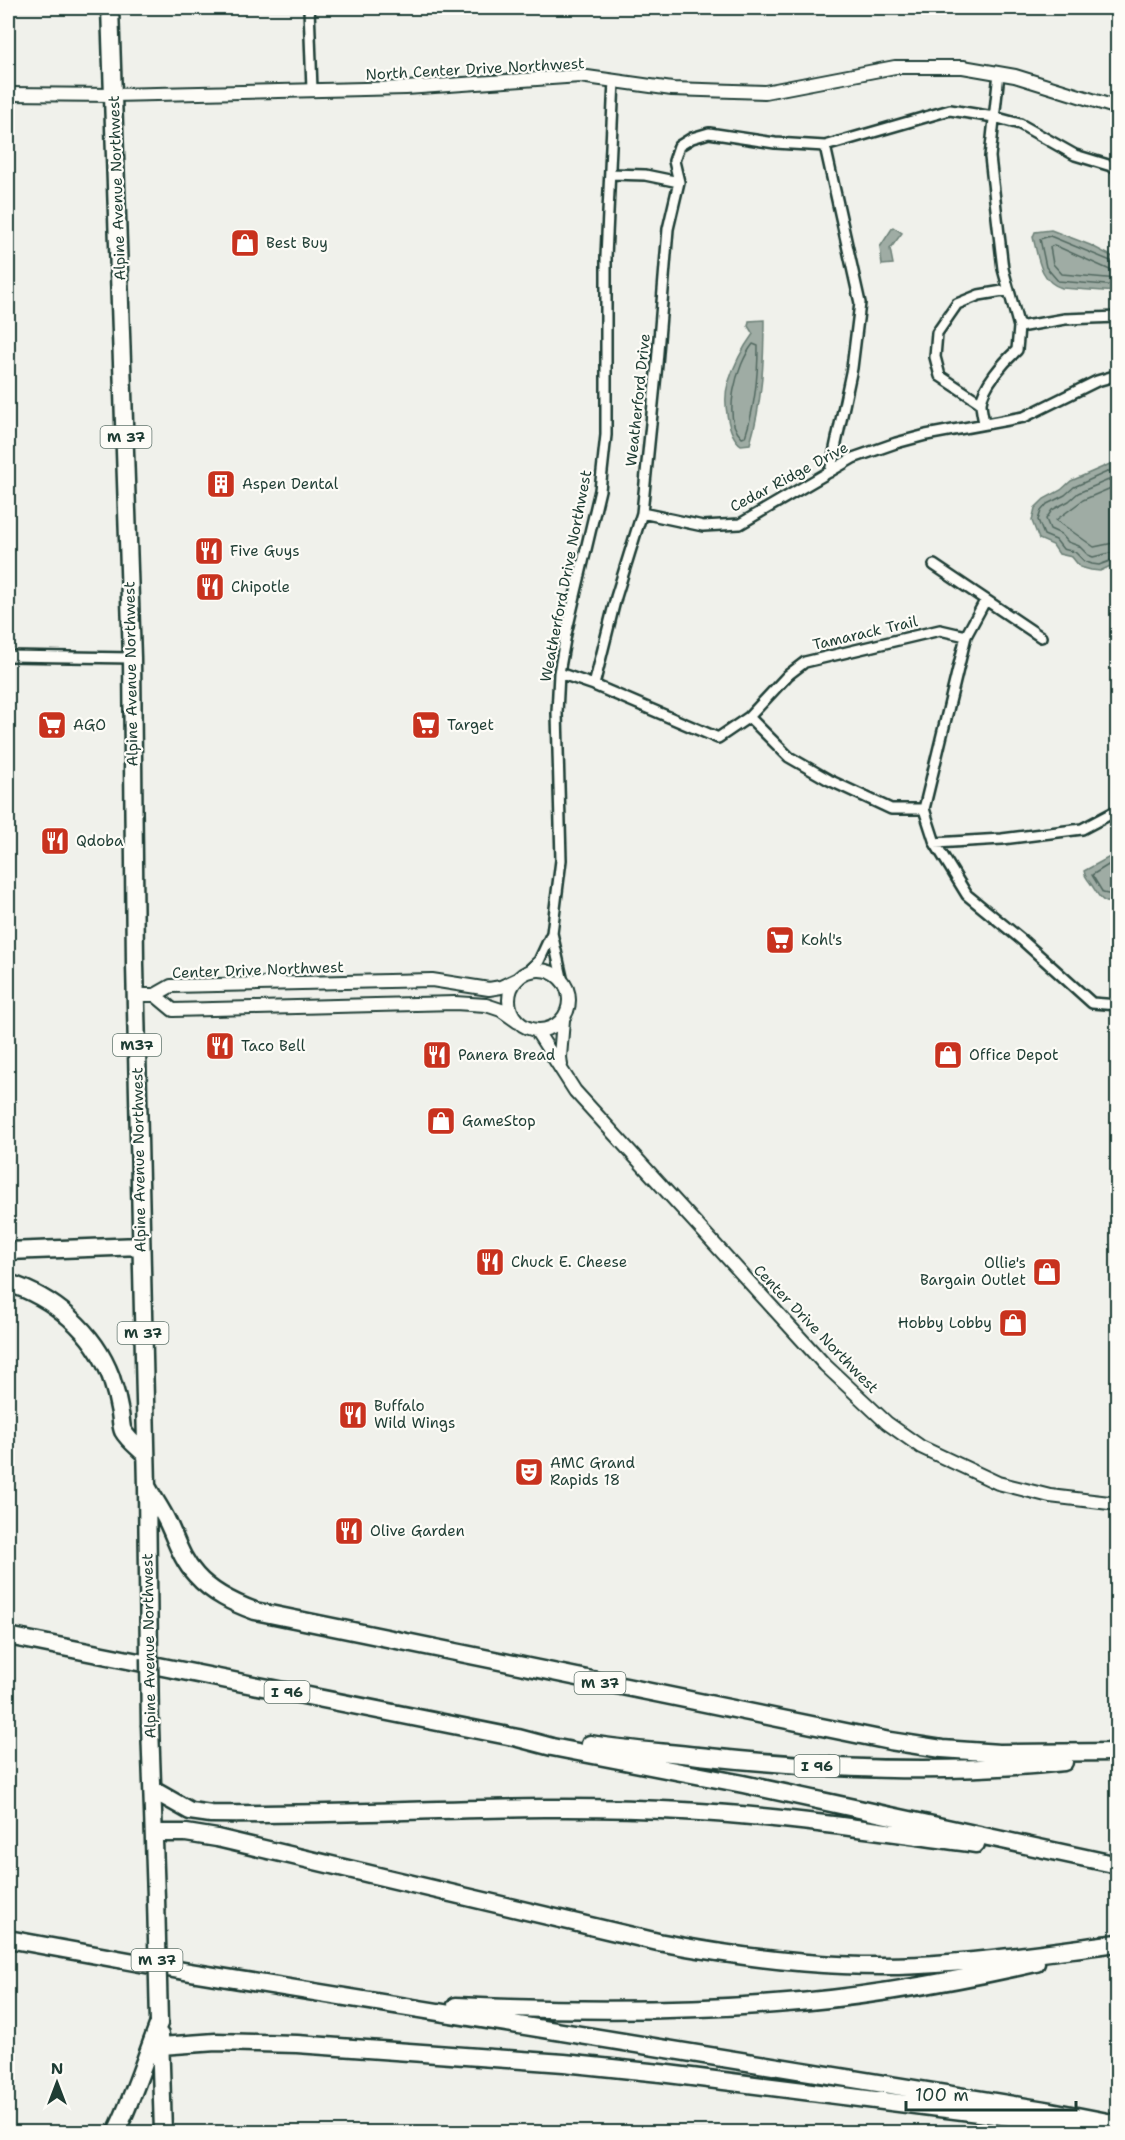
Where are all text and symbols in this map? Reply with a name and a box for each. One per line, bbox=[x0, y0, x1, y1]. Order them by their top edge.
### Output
street label: North Center Drive Northwest bbox=[365, 53, 585, 85]
street label: Alpine Avenue Northwest bbox=[104, 95, 130, 281]
shop icon: Best Buy bbox=[229, 227, 261, 259]
place label: Best Buy bbox=[266, 233, 328, 253]
street label: Weatherford Drive bbox=[621, 333, 655, 467]
road number: M 37 bbox=[100, 426, 152, 448]
street label: Cedar Ridge Drive bbox=[726, 437, 852, 517]
building icon: Aspen Dental bbox=[205, 468, 237, 500]
street label: Weatherford Drive Northwest bbox=[536, 468, 596, 684]
place label: Aspen Dental bbox=[242, 474, 339, 494]
restaurant icon: Five Guys bbox=[193, 535, 225, 567]
place label: Five Guys bbox=[230, 541, 300, 561]
restaurant icon: Chipotle bbox=[194, 571, 226, 603]
place label: Chipotle bbox=[231, 577, 290, 597]
street label: Alpine Avenue Northwest bbox=[119, 581, 143, 767]
street label: Tamarack Trail bbox=[811, 611, 920, 655]
supermarket icon: AGO bbox=[36, 709, 68, 741]
supermarket icon: Target bbox=[410, 709, 442, 741]
place label: AGO bbox=[73, 715, 106, 735]
place label: Target bbox=[447, 715, 494, 735]
restaurant icon: Qdoba bbox=[39, 825, 71, 857]
place label: Qdoba bbox=[76, 831, 124, 851]
supermarket icon: Kohl's bbox=[764, 924, 796, 956]
place label: Kohl's bbox=[801, 930, 842, 950]
street label: Center Drive Northwest bbox=[172, 957, 344, 983]
restaurant icon: Taco Bell bbox=[204, 1030, 236, 1062]
road number: M37 bbox=[113, 1034, 161, 1056]
place label: Taco Bell bbox=[241, 1036, 306, 1056]
restaurant icon: Panera Bread bbox=[421, 1039, 453, 1071]
shop icon: Office Depot bbox=[932, 1039, 964, 1071]
place label: Panera Bread bbox=[458, 1045, 556, 1065]
place label: Office Depot bbox=[969, 1045, 1058, 1065]
street label: Alpine Avenue Northwest bbox=[127, 1067, 151, 1253]
shop icon: GameStop bbox=[425, 1105, 457, 1137]
place label: GameStop bbox=[462, 1111, 536, 1131]
restaurant icon: Chuck E. Cheese bbox=[474, 1246, 506, 1278]
place label: Chuck E. Cheese bbox=[511, 1252, 627, 1272]
place label: Ollie's Bargain Outlet bbox=[920, 1253, 1026, 1290]
shop icon: Ollie's Bargain Outlet bbox=[1031, 1256, 1063, 1288]
street label: Center Drive Northwest bbox=[749, 1260, 883, 1398]
shop icon: Hobby Lobby bbox=[997, 1307, 1029, 1339]
place label: Hobby Lobby bbox=[898, 1313, 992, 1333]
road number: M 37 bbox=[118, 1322, 168, 1344]
place label: Buffalo Wild Wings bbox=[374, 1396, 455, 1433]
restaurant icon: Buffalo Wild Wings bbox=[337, 1399, 369, 1431]
place label: AMC Grand Rapids 18 bbox=[550, 1453, 635, 1490]
theatre icon: AMC Grand Rapids 18 bbox=[513, 1456, 545, 1488]
restaurant icon: Olive Garden bbox=[333, 1515, 365, 1547]
place label: Olive Garden bbox=[370, 1521, 465, 1541]
street label: Alpine Avenue Northwest bbox=[137, 1553, 161, 1739]
road number: M 37 bbox=[574, 1672, 626, 1694]
road number: I 96 bbox=[264, 1681, 310, 1703]
road number: I 96 bbox=[794, 1755, 840, 1777]
road number: M 37 bbox=[132, 1949, 182, 1971]
north arrow bbox=[27, 2053, 87, 2113]
text: N bbox=[51, 2058, 63, 2079]
scale bar bbox=[906, 2074, 1076, 2112]
text: 100 m bbox=[915, 2083, 969, 2107]

